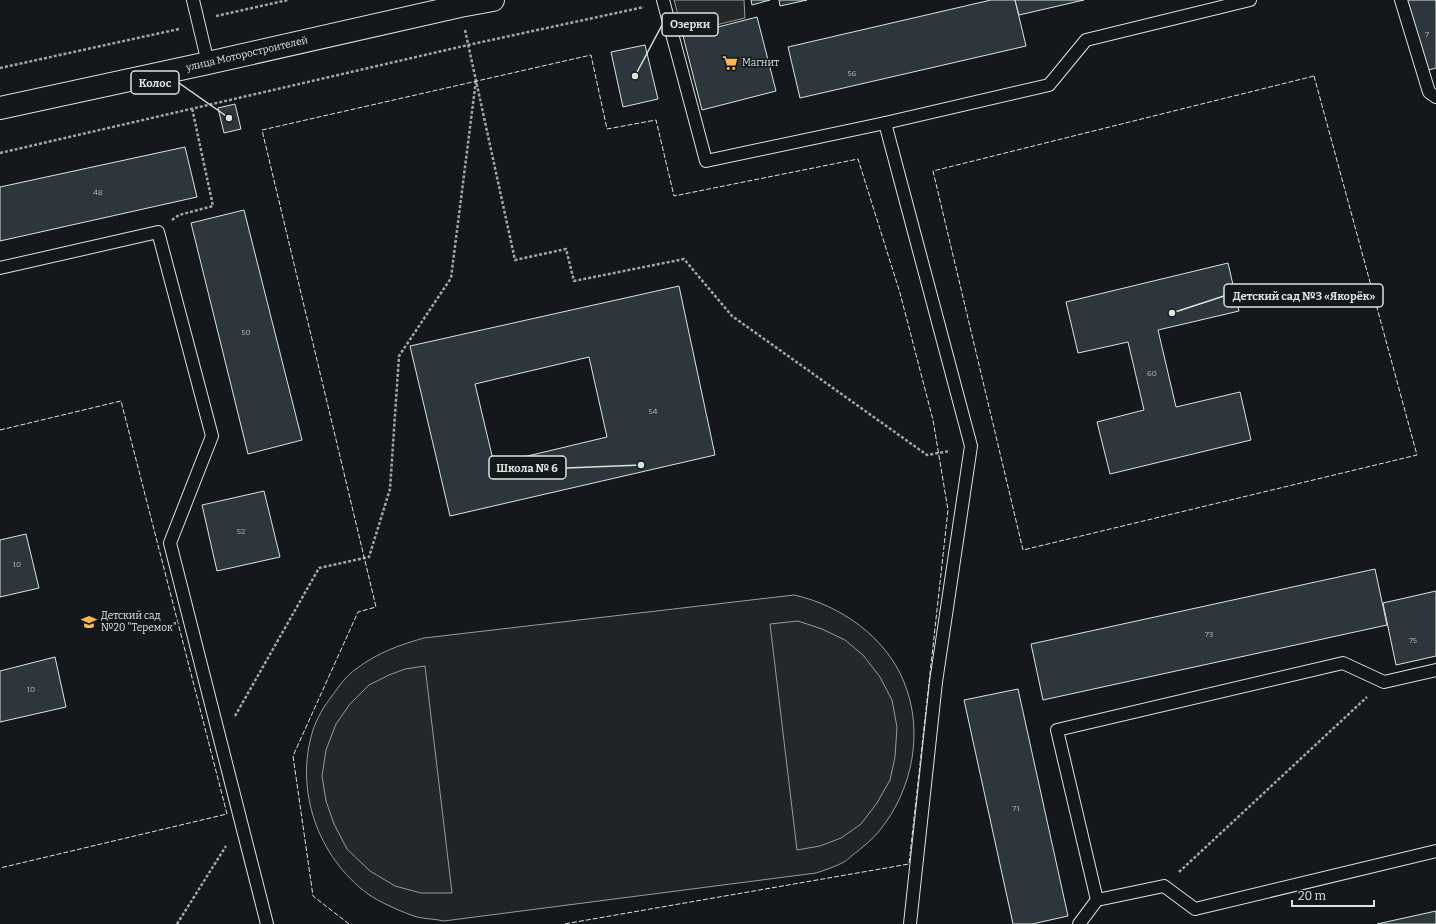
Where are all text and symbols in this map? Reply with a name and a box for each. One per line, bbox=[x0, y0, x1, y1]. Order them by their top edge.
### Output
callout: Озерки bbox=[662, 13, 718, 36]
text: Озерки bbox=[670, 18, 711, 31]
house number: 7 bbox=[1425, 30, 1429, 39]
street label: улица Моторостроителей bbox=[184, 34, 309, 74]
supermarket icon: Магнит bbox=[721, 54, 739, 72]
place label: Магнит bbox=[742, 57, 779, 69]
house number: 56 bbox=[848, 69, 857, 78]
callout: Колос bbox=[131, 71, 179, 94]
text: Колос bbox=[139, 77, 172, 90]
house number: 48 bbox=[93, 188, 103, 197]
callout: Детский сад №3 «Якорёк» bbox=[1224, 284, 1383, 307]
text: Детский сад №3 «Якорёк» bbox=[1233, 290, 1375, 303]
house number: 50 bbox=[241, 328, 251, 337]
house number: 60 bbox=[1147, 369, 1157, 378]
house number: 54 bbox=[649, 407, 658, 416]
callout: Школа № 6 bbox=[489, 456, 566, 479]
text: Школа № 6 bbox=[496, 462, 558, 475]
house number: 52 bbox=[237, 527, 245, 536]
house number: 10 bbox=[13, 560, 21, 569]
place label: Детский сад №20 "Теремок" bbox=[101, 610, 177, 634]
school or university icon: Детский сад №20 "Теремок" bbox=[80, 613, 98, 631]
house number: 73 bbox=[1205, 630, 1214, 639]
house number: 75 bbox=[1409, 636, 1417, 645]
house number: 10 bbox=[27, 685, 35, 694]
house number: 71 bbox=[1012, 804, 1020, 813]
scale bar bbox=[1292, 882, 1374, 908]
text: 20 m bbox=[1298, 889, 1327, 903]

